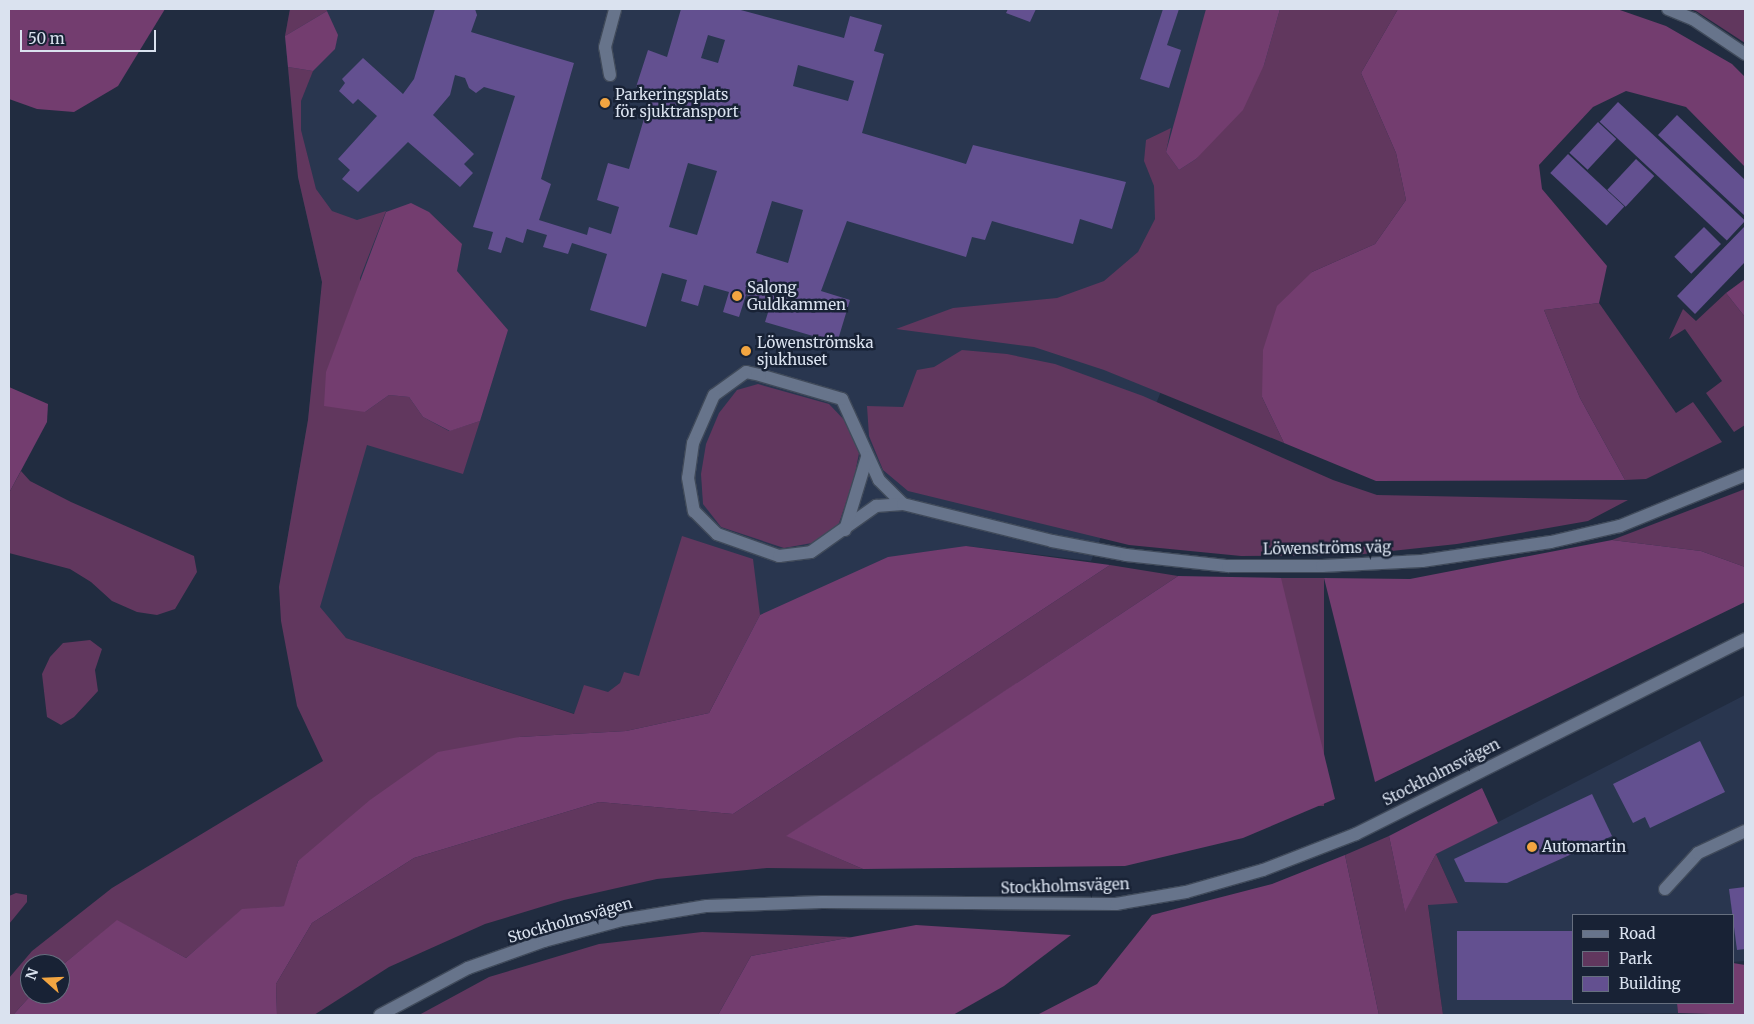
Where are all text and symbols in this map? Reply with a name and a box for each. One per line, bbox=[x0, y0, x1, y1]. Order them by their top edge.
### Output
scale bar bbox=[22, 20, 159, 52]
text: 50 m bbox=[28, 29, 65, 48]
place label: Parkeringsplats för sjuktransport bbox=[615, 85, 739, 120]
marker: Parkeringsplats för sjuktransport bbox=[599, 97, 611, 109]
place label: Salong Guldkammen bbox=[747, 278, 846, 313]
marker: Salong Guldkammen bbox=[731, 290, 743, 302]
place label: Löwenströmska sjukhuset bbox=[757, 333, 874, 368]
marker: Löwenströmska sjukhuset bbox=[739, 344, 753, 358]
street label: Löwenströms väg bbox=[1263, 538, 1391, 558]
street label: Stockholmsvägen bbox=[1380, 735, 1502, 809]
place label: Automartin bbox=[1542, 838, 1626, 856]
marker: Automartin bbox=[1526, 841, 1538, 853]
street label: Stockholmsvägen bbox=[1000, 875, 1130, 897]
street label: Stockholmsvägen bbox=[506, 894, 634, 946]
legend bbox=[1572, 914, 1734, 1004]
text: Road bbox=[1619, 924, 1655, 943]
text: Park bbox=[1619, 949, 1652, 968]
north arrow bbox=[20, 954, 70, 1004]
text: N bbox=[21, 966, 42, 982]
text: Building bbox=[1619, 974, 1681, 993]

